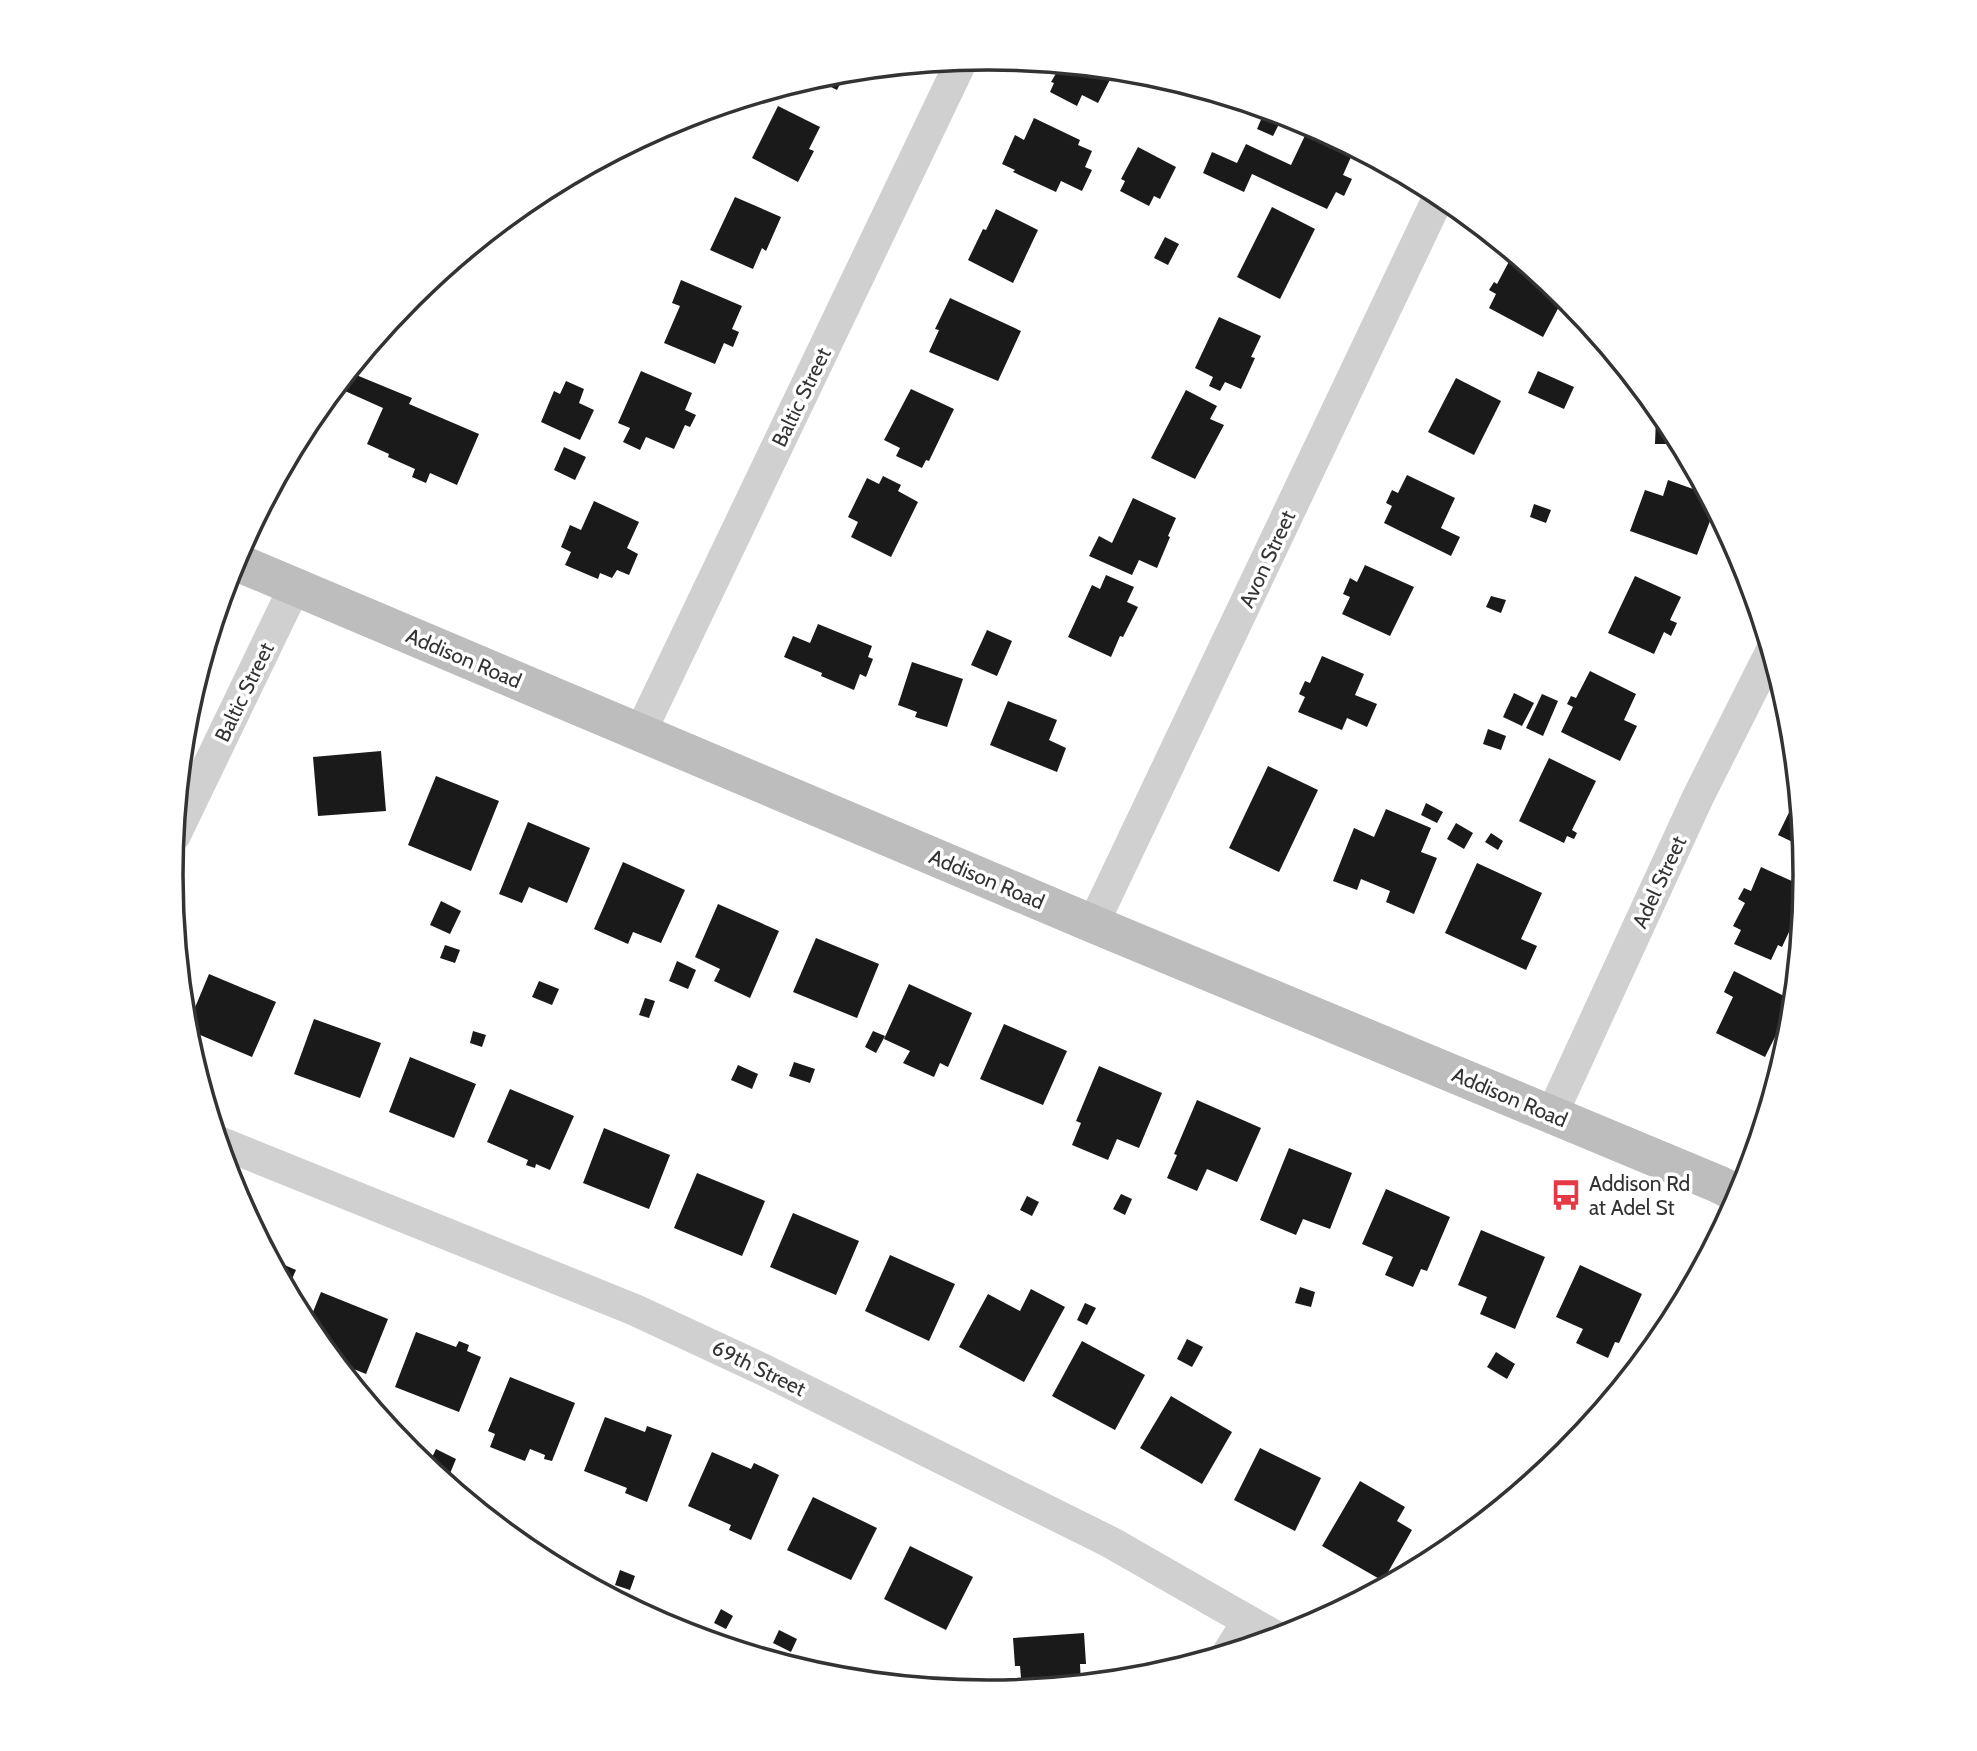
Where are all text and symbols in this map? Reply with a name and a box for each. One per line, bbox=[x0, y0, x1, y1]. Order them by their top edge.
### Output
street label: Baltic Street bbox=[766, 343, 836, 451]
street label: Avon Street bbox=[1234, 506, 1300, 612]
street label: Addison Road bbox=[403, 623, 525, 693]
street label: Baltic Street bbox=[209, 638, 279, 746]
street label: Adel Street bbox=[1627, 832, 1691, 932]
street label: Addison Road bbox=[926, 844, 1048, 914]
street label: Addison Road bbox=[1449, 1062, 1571, 1132]
place label: Addison Rd at Adel St bbox=[1589, 1171, 1690, 1220]
bus stop icon: Addison Rd at Adel St bbox=[1549, 1178, 1583, 1212]
street label: 69th Street bbox=[708, 1335, 810, 1401]

